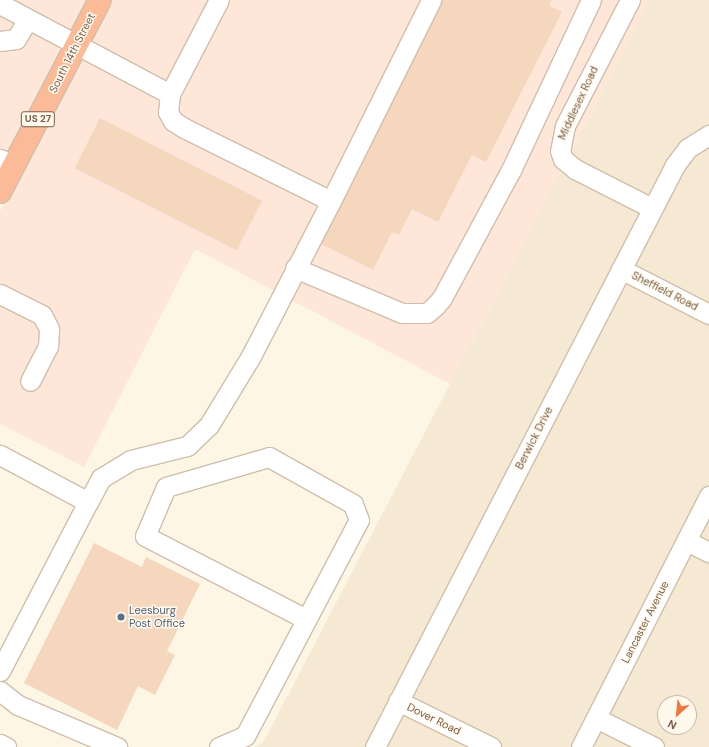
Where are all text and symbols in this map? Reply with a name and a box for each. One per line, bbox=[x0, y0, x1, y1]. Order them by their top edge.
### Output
street label: South 14th Street bbox=[46, 11, 98, 95]
street label: Middlesex Road bbox=[555, 64, 601, 142]
road number: US 27 bbox=[20, 111, 56, 127]
street label: Sheffield Road bbox=[629, 269, 701, 313]
street label: Berwick Drive bbox=[513, 404, 555, 472]
street label: Lancaster Avenue bbox=[619, 579, 671, 665]
place label: Leesburg Post Office bbox=[129, 604, 185, 630]
marker: Leesburg Post Office bbox=[116, 612, 126, 622]
north arrow bbox=[657, 695, 697, 735]
street label: Dover Road bbox=[405, 700, 463, 738]
text: N bbox=[665, 717, 679, 733]

